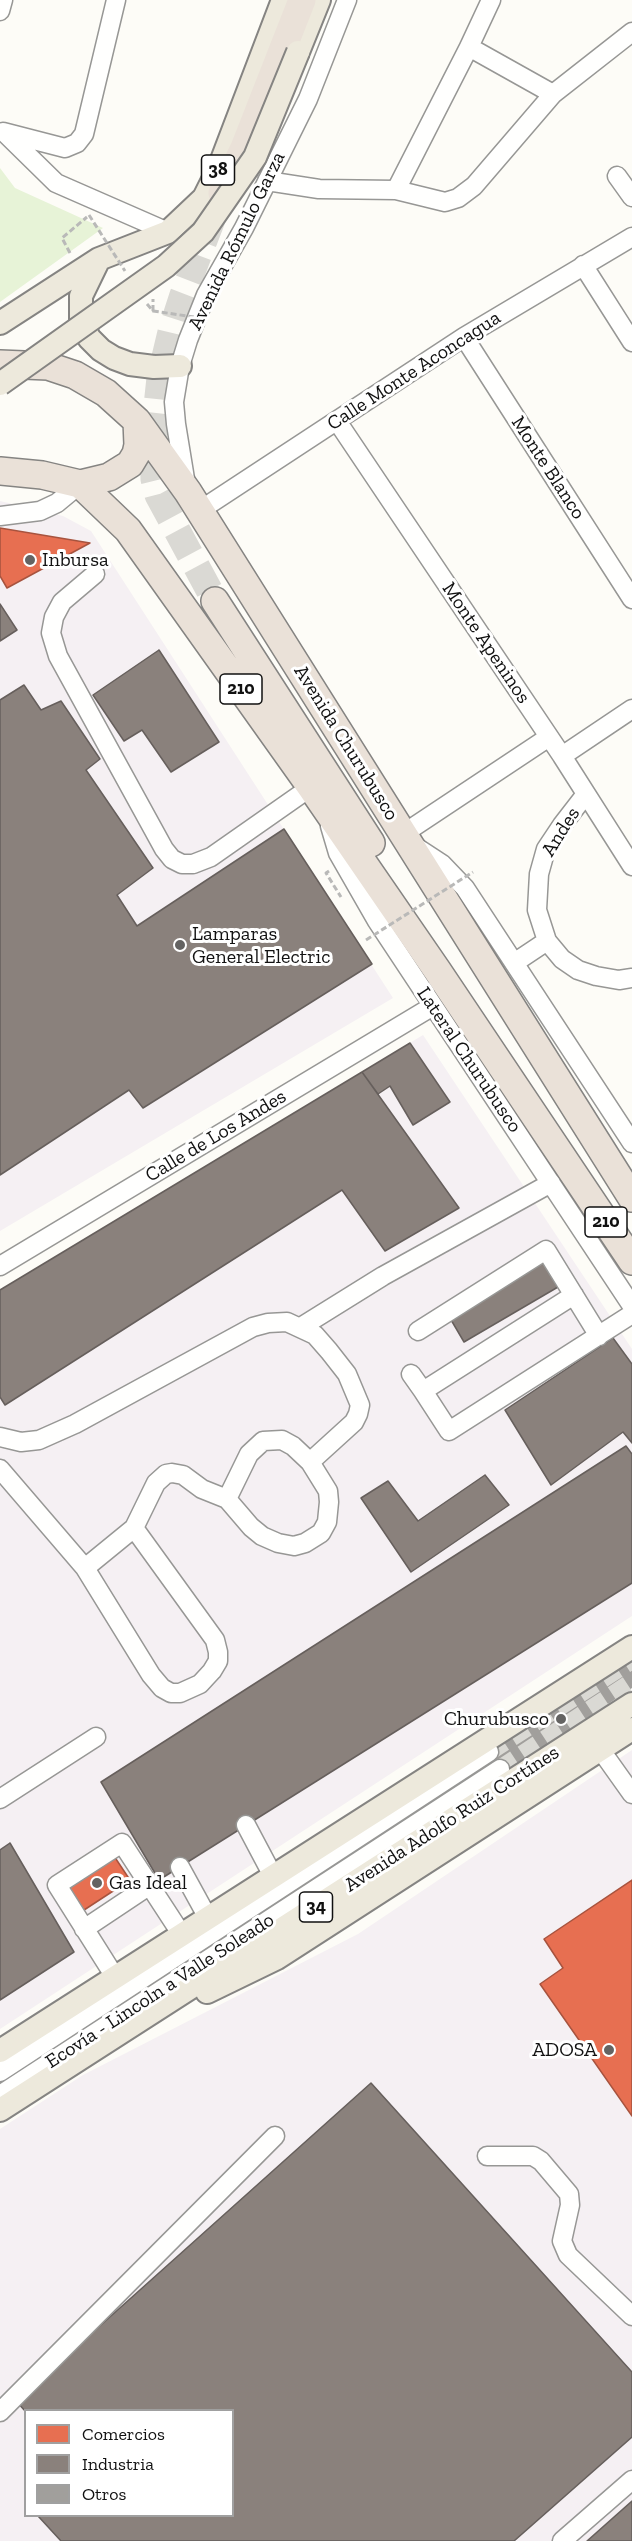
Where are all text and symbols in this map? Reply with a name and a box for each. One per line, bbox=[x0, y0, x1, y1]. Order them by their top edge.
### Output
street label: Avenida Rómulo Garza bbox=[183, 148, 291, 334]
road number: 38 bbox=[202, 155, 234, 185]
street label: Calle Monte Aconcagua bbox=[323, 306, 505, 436]
street label: Monte Blanco bbox=[506, 412, 590, 524]
place label: Inbursa bbox=[42, 548, 109, 572]
marker: Inbursa bbox=[23, 553, 37, 567]
street label: Monte Apeninos bbox=[437, 578, 535, 708]
street label: Avenida Churubusco bbox=[288, 661, 404, 825]
road number: 210 bbox=[220, 674, 262, 704]
street label: Andes bbox=[537, 803, 585, 861]
place label: Lamparas General Electric bbox=[192, 922, 330, 969]
marker: Lamparas General Electric bbox=[173, 938, 187, 952]
street label: Lateral Churubusco bbox=[411, 983, 527, 1137]
street label: Calle de Los Andes bbox=[141, 1084, 291, 1188]
road number: 210 bbox=[585, 1207, 627, 1237]
place label: Churubusco bbox=[444, 1707, 549, 1731]
marker: Churubusco bbox=[554, 1712, 568, 1726]
street label: Avenida Adolfo Ruiz Cortínes bbox=[340, 1741, 564, 1897]
place label: Gas Ideal bbox=[109, 1871, 187, 1895]
marker: Gas Ideal bbox=[90, 1876, 104, 1890]
road number: 34 bbox=[300, 1892, 332, 1922]
street label: Ecovía - Lincoln a Valle Soleado bbox=[41, 1908, 279, 2074]
place label: ADOSA bbox=[532, 2038, 597, 2062]
marker: ADOSA bbox=[602, 2043, 616, 2057]
legend bbox=[24, 2409, 234, 2517]
text: Comercios bbox=[82, 2423, 165, 2445]
text: Industria bbox=[82, 2453, 154, 2475]
text: Otros bbox=[82, 2483, 126, 2505]

